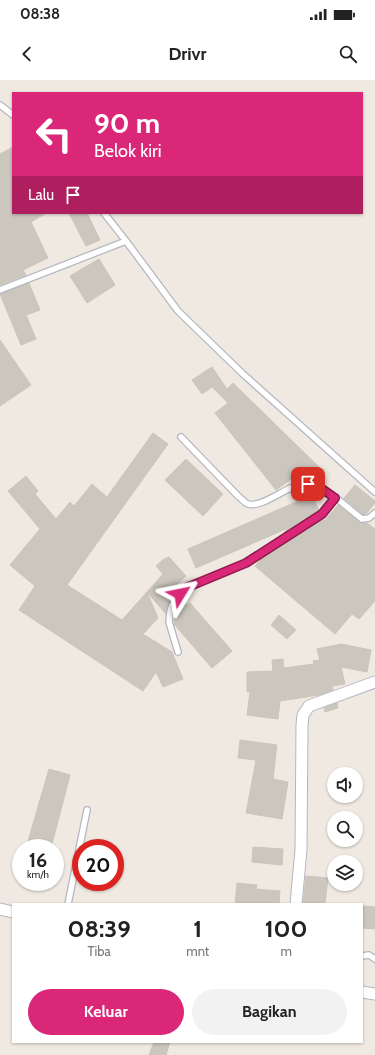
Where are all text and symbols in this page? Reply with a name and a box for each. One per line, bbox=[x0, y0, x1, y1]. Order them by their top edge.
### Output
text: 08:38 bbox=[20, 5, 60, 23]
icon: back bbox=[16, 43, 38, 65]
text: Drivr bbox=[169, 43, 206, 65]
icon: search bbox=[337, 43, 359, 65]
text: 90 m bbox=[94, 106, 160, 140]
icon: left bbox=[28, 108, 80, 160]
text: Belok kiri bbox=[94, 140, 162, 162]
icon: arrive bbox=[62, 184, 84, 206]
text: Lalu bbox=[28, 186, 54, 204]
pin bbox=[291, 467, 325, 501]
icon: arrive bbox=[297, 473, 319, 495]
position arrow bbox=[159, 573, 201, 615]
map controls bbox=[327, 767, 363, 891]
button: sound bbox=[327, 767, 363, 803]
button: search bbox=[327, 811, 363, 847]
speed limit sign: 20 bbox=[72, 839, 124, 891]
text: 16 bbox=[29, 848, 47, 872]
button: layers bbox=[327, 855, 363, 891]
text: km/h bbox=[27, 868, 49, 881]
text: 08:39 bbox=[68, 914, 131, 943]
text: 1 bbox=[193, 914, 202, 943]
text: 100 bbox=[265, 914, 307, 943]
text: Tiba bbox=[88, 943, 111, 959]
text: mnt bbox=[186, 943, 209, 959]
text: m bbox=[280, 943, 292, 959]
button: Keluar bbox=[28, 989, 184, 1035]
button: Bagikan bbox=[192, 989, 347, 1035]

